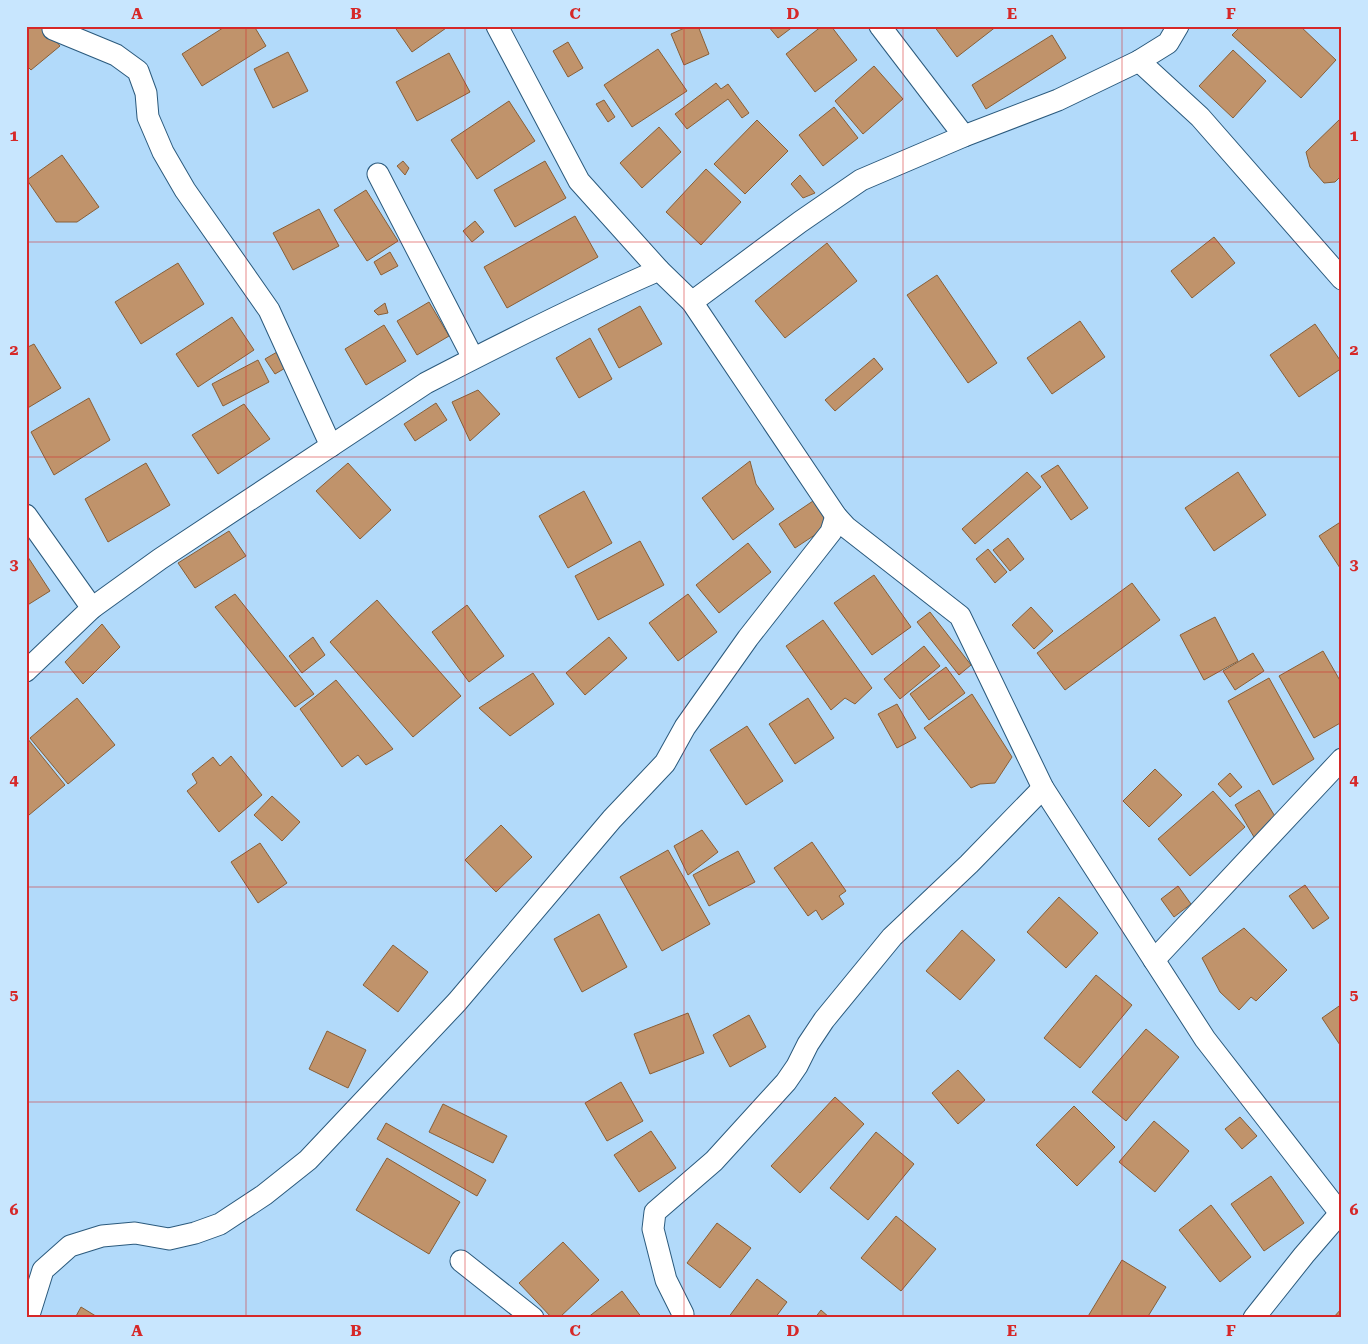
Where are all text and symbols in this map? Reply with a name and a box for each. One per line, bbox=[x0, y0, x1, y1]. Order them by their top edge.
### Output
text: A bbox=[131, 4, 143, 23]
text: B bbox=[350, 4, 362, 23]
text: C bbox=[569, 4, 581, 23]
text: D bbox=[787, 4, 800, 23]
text: E bbox=[1007, 4, 1017, 23]
text: F bbox=[1226, 4, 1236, 23]
text: 1 bbox=[10, 126, 19, 145]
text: 1 bbox=[1350, 126, 1359, 145]
text: 2 bbox=[10, 340, 19, 359]
text: 2 bbox=[1350, 340, 1359, 359]
text: 3 bbox=[10, 555, 19, 574]
text: 3 bbox=[1350, 555, 1359, 574]
text: 4 bbox=[10, 770, 19, 789]
text: 4 bbox=[1350, 770, 1359, 789]
text: 5 bbox=[10, 985, 19, 1004]
text: 5 bbox=[1350, 985, 1359, 1004]
text: 6 bbox=[10, 1200, 19, 1219]
text: 6 bbox=[1350, 1200, 1359, 1219]
text: A bbox=[131, 1321, 143, 1340]
text: B bbox=[350, 1321, 362, 1340]
text: C bbox=[569, 1321, 581, 1340]
text: D bbox=[787, 1321, 800, 1340]
text: E bbox=[1007, 1321, 1017, 1340]
text: F bbox=[1226, 1321, 1236, 1340]

